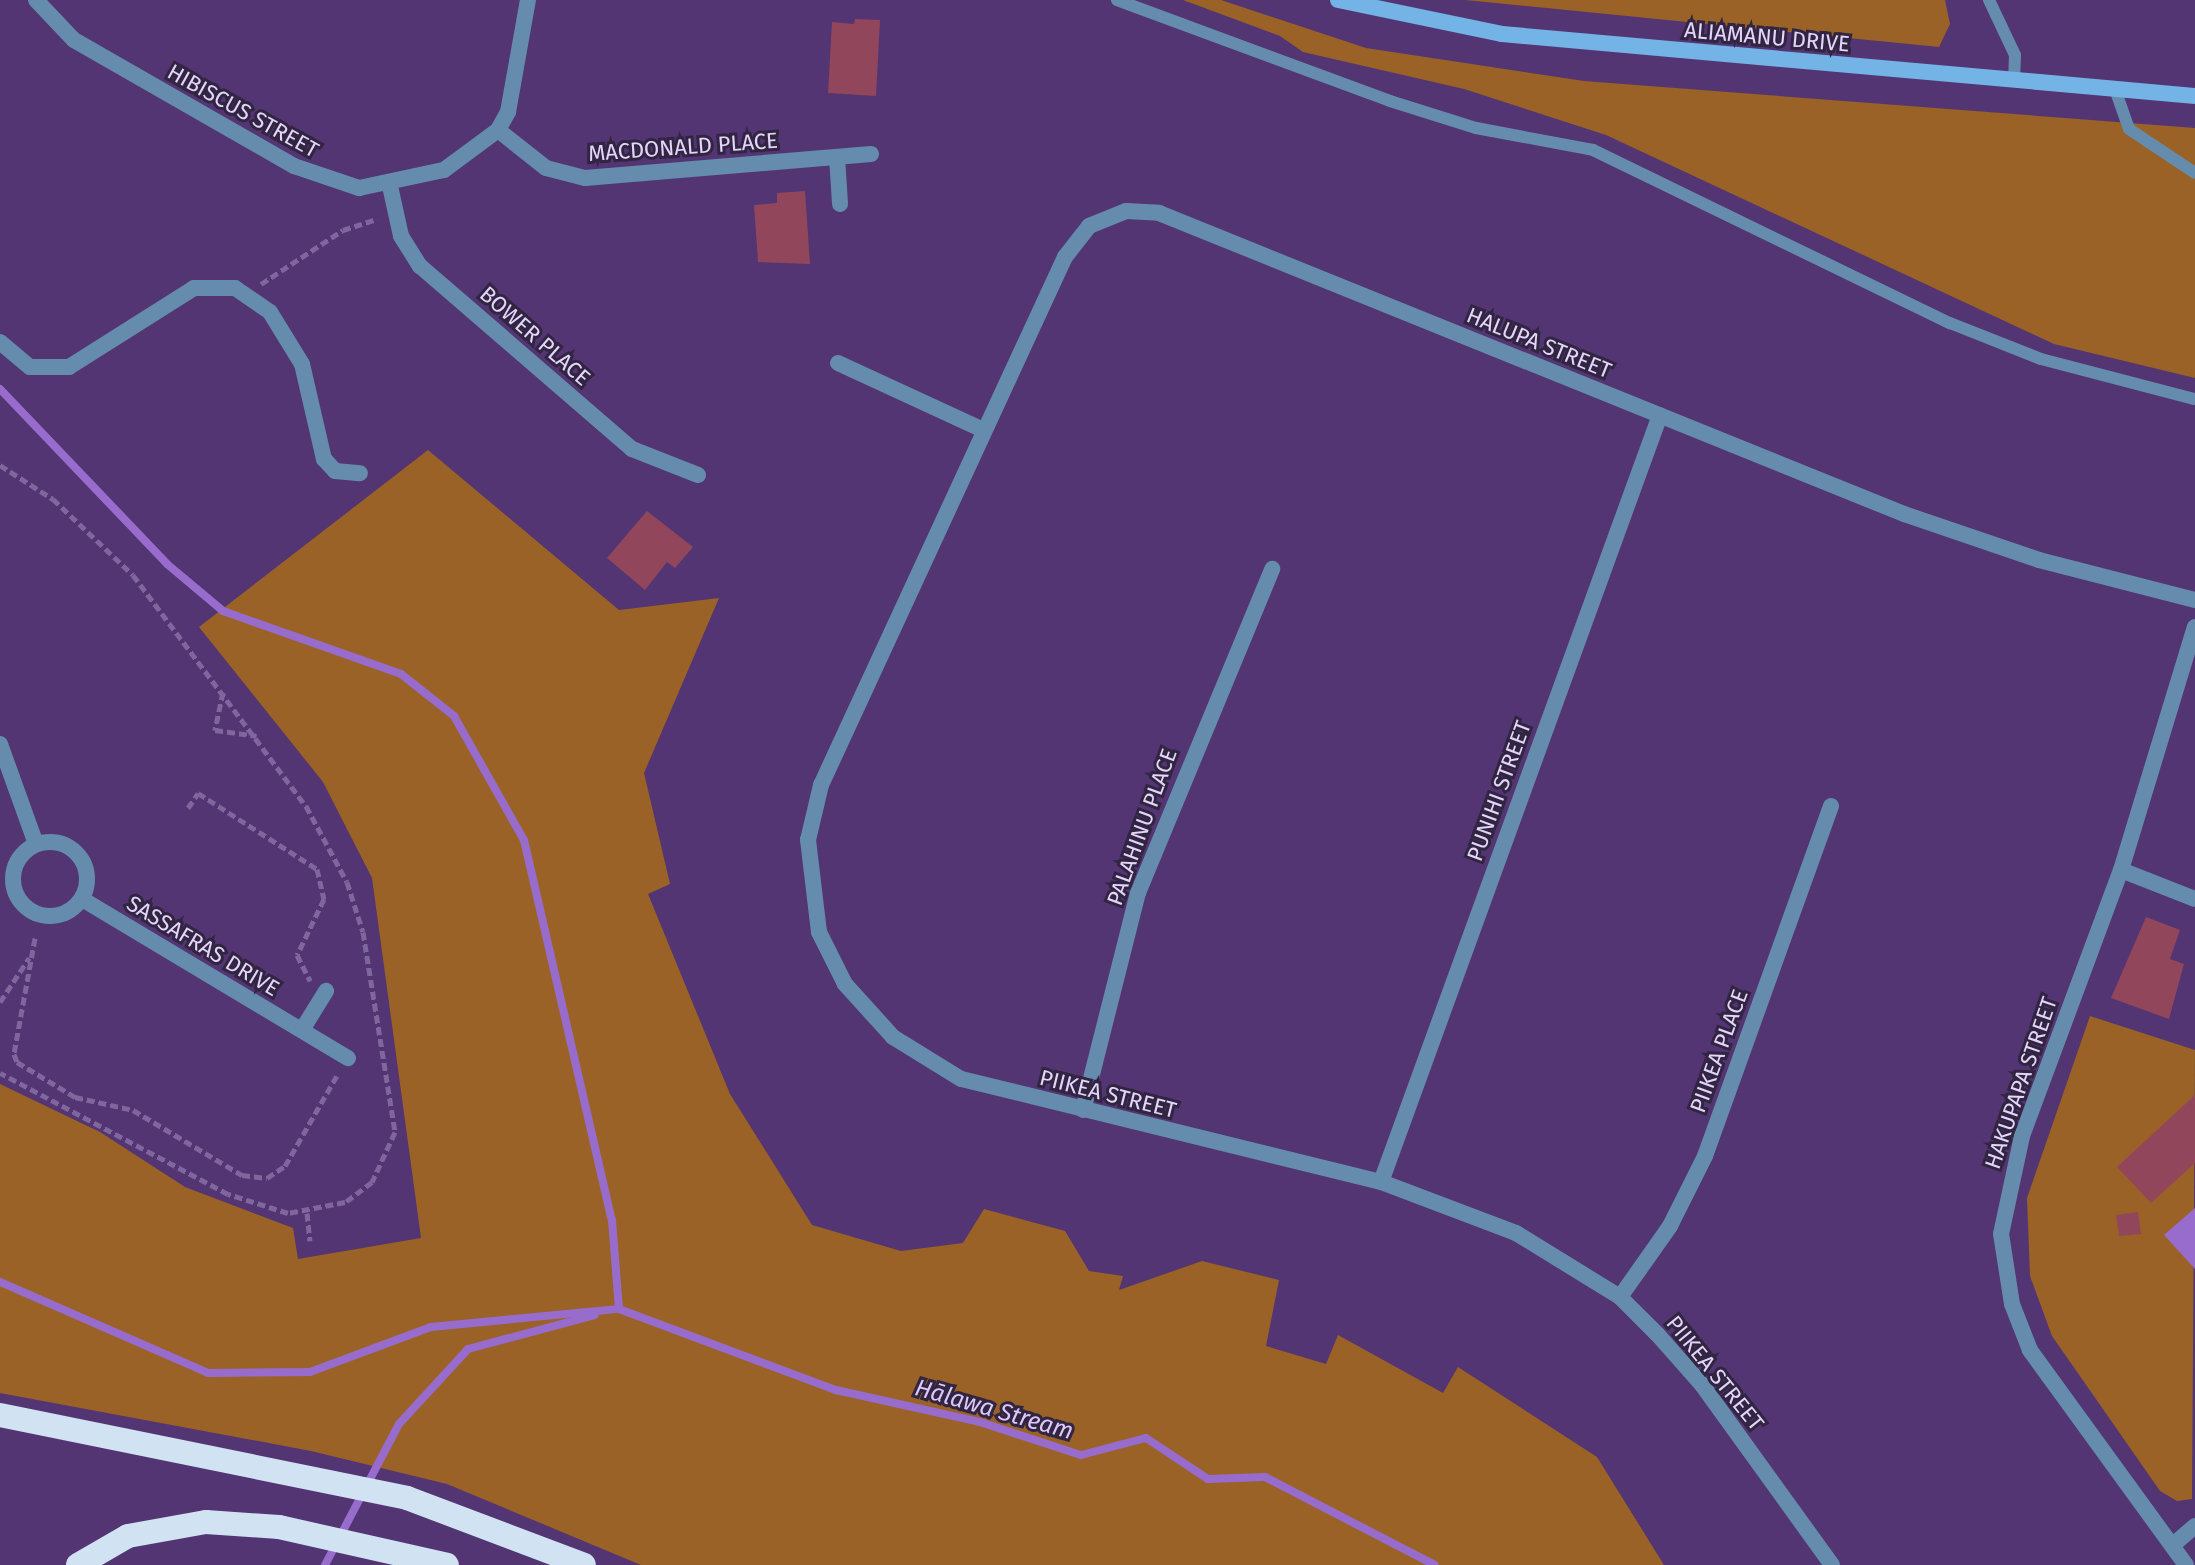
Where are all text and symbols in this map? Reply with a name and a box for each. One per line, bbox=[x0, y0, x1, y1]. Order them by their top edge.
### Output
street label: ALIAMANU DRIVE bbox=[1683, 17, 1851, 57]
street label: HIBISCUS STREET bbox=[163, 59, 323, 163]
street label: MACDONALD PLACE bbox=[587, 127, 779, 167]
street label: BOWER PLACE bbox=[474, 281, 596, 391]
street label: HALUPA STREET bbox=[1463, 302, 1615, 384]
street label: PUNIHI STREET bbox=[1461, 717, 1537, 865]
street label: PALAHINU PLACE bbox=[1101, 745, 1183, 909]
street label: SASSAFRAS DRIVE bbox=[122, 890, 284, 1002]
street label: PIIKEA PLACE bbox=[1685, 986, 1753, 1116]
street label: HAKUPAPA STREET bbox=[1979, 994, 2063, 1172]
street label: PIIKEA STREET bbox=[1037, 1064, 1179, 1124]
street label: PIIKEA STREET bbox=[1661, 1310, 1769, 1436]
water label: Hālawa Stream bbox=[911, 1374, 1077, 1446]

